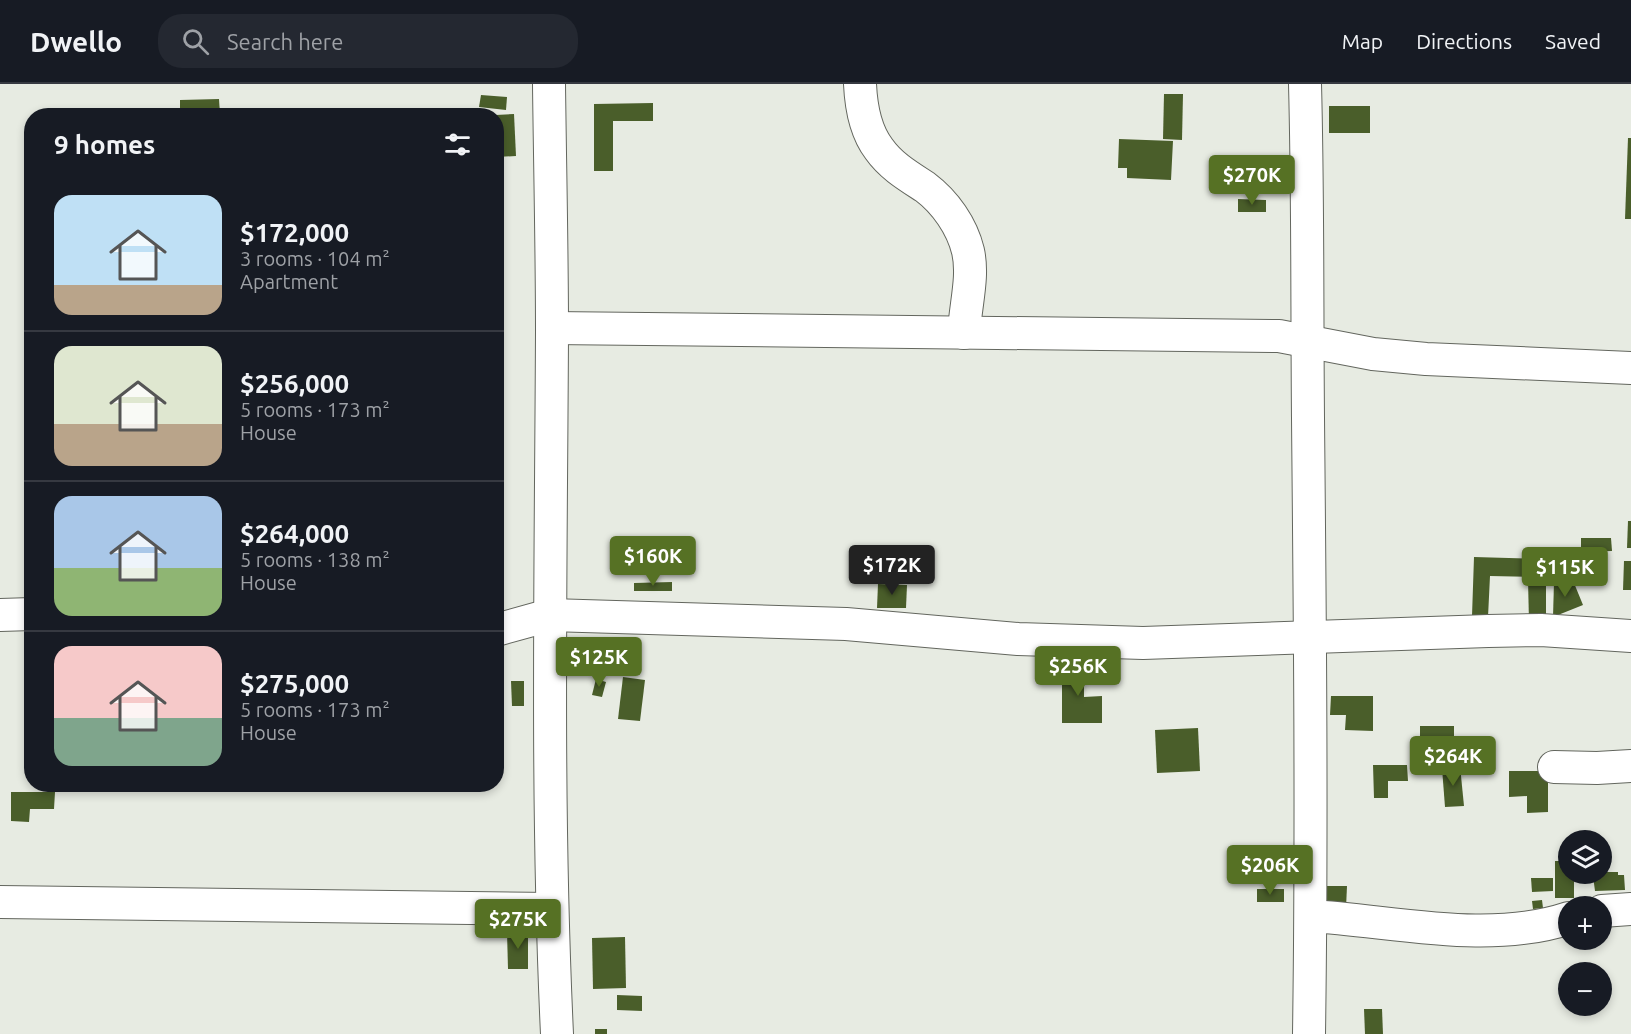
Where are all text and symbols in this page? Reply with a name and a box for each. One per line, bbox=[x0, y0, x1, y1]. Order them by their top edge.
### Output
search box bbox=[158, 14, 578, 68]
icon: search bbox=[179, 25, 212, 58]
text: Dwello bbox=[30, 26, 122, 57]
text: Search here bbox=[227, 29, 343, 54]
text: Map bbox=[1342, 29, 1383, 53]
text: Directions bbox=[1416, 29, 1512, 53]
text: Saved bbox=[1545, 29, 1601, 53]
icon: filters bbox=[441, 128, 474, 161]
text: 9 homes bbox=[54, 130, 155, 159]
pin: $270K bbox=[1210, 155, 1294, 206]
text: $270K bbox=[1223, 163, 1281, 186]
text: $172,000 bbox=[240, 218, 349, 247]
icon: home bbox=[102, 219, 174, 291]
text: 3 rooms · 104 m² bbox=[240, 247, 390, 270]
text: Apartment bbox=[240, 270, 338, 293]
text: $256,000 bbox=[240, 369, 349, 398]
icon: home bbox=[102, 370, 174, 442]
text: 5 rooms · 173 m² bbox=[240, 398, 390, 421]
text: House bbox=[240, 421, 297, 444]
text: $264,000 bbox=[240, 519, 349, 548]
icon: home bbox=[102, 520, 174, 592]
pin: $160K bbox=[611, 536, 695, 587]
text: $160K bbox=[624, 544, 682, 567]
pin: $172K bbox=[850, 545, 934, 596]
pin: $115K bbox=[1523, 547, 1607, 598]
text: 5 rooms · 138 m² bbox=[240, 548, 390, 571]
text: $172K bbox=[863, 553, 921, 576]
text: $115K bbox=[1536, 555, 1594, 578]
text: House bbox=[240, 571, 297, 594]
pin: $125K bbox=[557, 637, 641, 688]
text: $125K bbox=[570, 645, 628, 668]
pin: $256K bbox=[1036, 646, 1120, 697]
text: $256K bbox=[1049, 654, 1107, 677]
text: $275,000 bbox=[240, 669, 349, 698]
icon: home bbox=[102, 670, 174, 742]
text: 5 rooms · 173 m² bbox=[240, 698, 390, 721]
text: House bbox=[240, 721, 297, 744]
pin: $264K bbox=[1411, 736, 1495, 787]
text: $264K bbox=[1424, 744, 1482, 767]
map controls bbox=[1558, 830, 1612, 1016]
button: layers bbox=[1558, 830, 1612, 884]
pin: $206K bbox=[1228, 845, 1312, 896]
text: $206K bbox=[1241, 853, 1299, 876]
button: + bbox=[1558, 896, 1612, 950]
pin: $275K bbox=[476, 899, 560, 950]
text: $275K bbox=[489, 907, 547, 930]
button: − bbox=[1558, 962, 1612, 1016]

